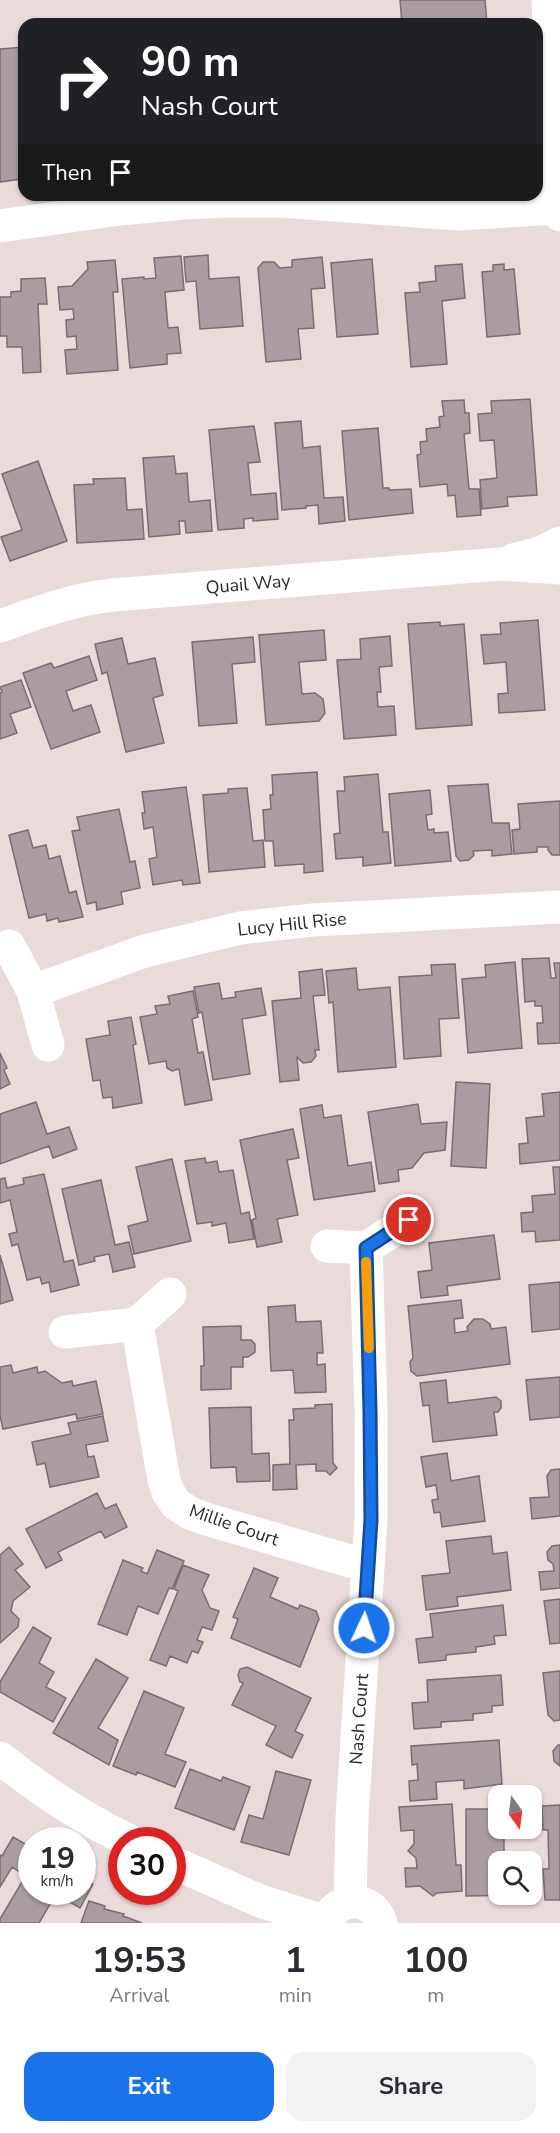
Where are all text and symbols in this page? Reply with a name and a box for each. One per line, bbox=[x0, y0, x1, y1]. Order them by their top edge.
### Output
text: 90 m bbox=[141, 34, 240, 91]
icon: right bbox=[42, 42, 120, 120]
text: Nash Court bbox=[141, 88, 278, 125]
icon: arrive bbox=[104, 156, 137, 189]
text: Then bbox=[42, 158, 92, 188]
street label: Quail Way bbox=[205, 568, 292, 600]
street label: Lucy Hill Rise bbox=[236, 906, 348, 942]
pin bbox=[383, 1194, 434, 1245]
icon: arrive bbox=[392, 1203, 425, 1236]
street label: Millie Court bbox=[186, 1498, 283, 1552]
position arrow bbox=[332, 1596, 396, 1660]
street label: Nash Court bbox=[344, 1672, 374, 1765]
north arrow bbox=[488, 1785, 542, 1839]
map controls bbox=[488, 1785, 542, 1905]
speed limit sign: 30 bbox=[108, 1827, 186, 1905]
text: 19 bbox=[39, 1838, 75, 1879]
button: search bbox=[488, 1851, 542, 1905]
text: km/h bbox=[40, 1871, 74, 1891]
text: 19:53 bbox=[92, 1936, 187, 1985]
text: 1 bbox=[284, 1936, 306, 1985]
text: 100 bbox=[403, 1936, 468, 1985]
text: Arrival bbox=[109, 1982, 169, 2009]
text: min bbox=[279, 1982, 312, 2009]
text: m bbox=[427, 1982, 444, 2009]
button: Exit bbox=[24, 2052, 274, 2121]
button: Share bbox=[286, 2052, 536, 2121]

